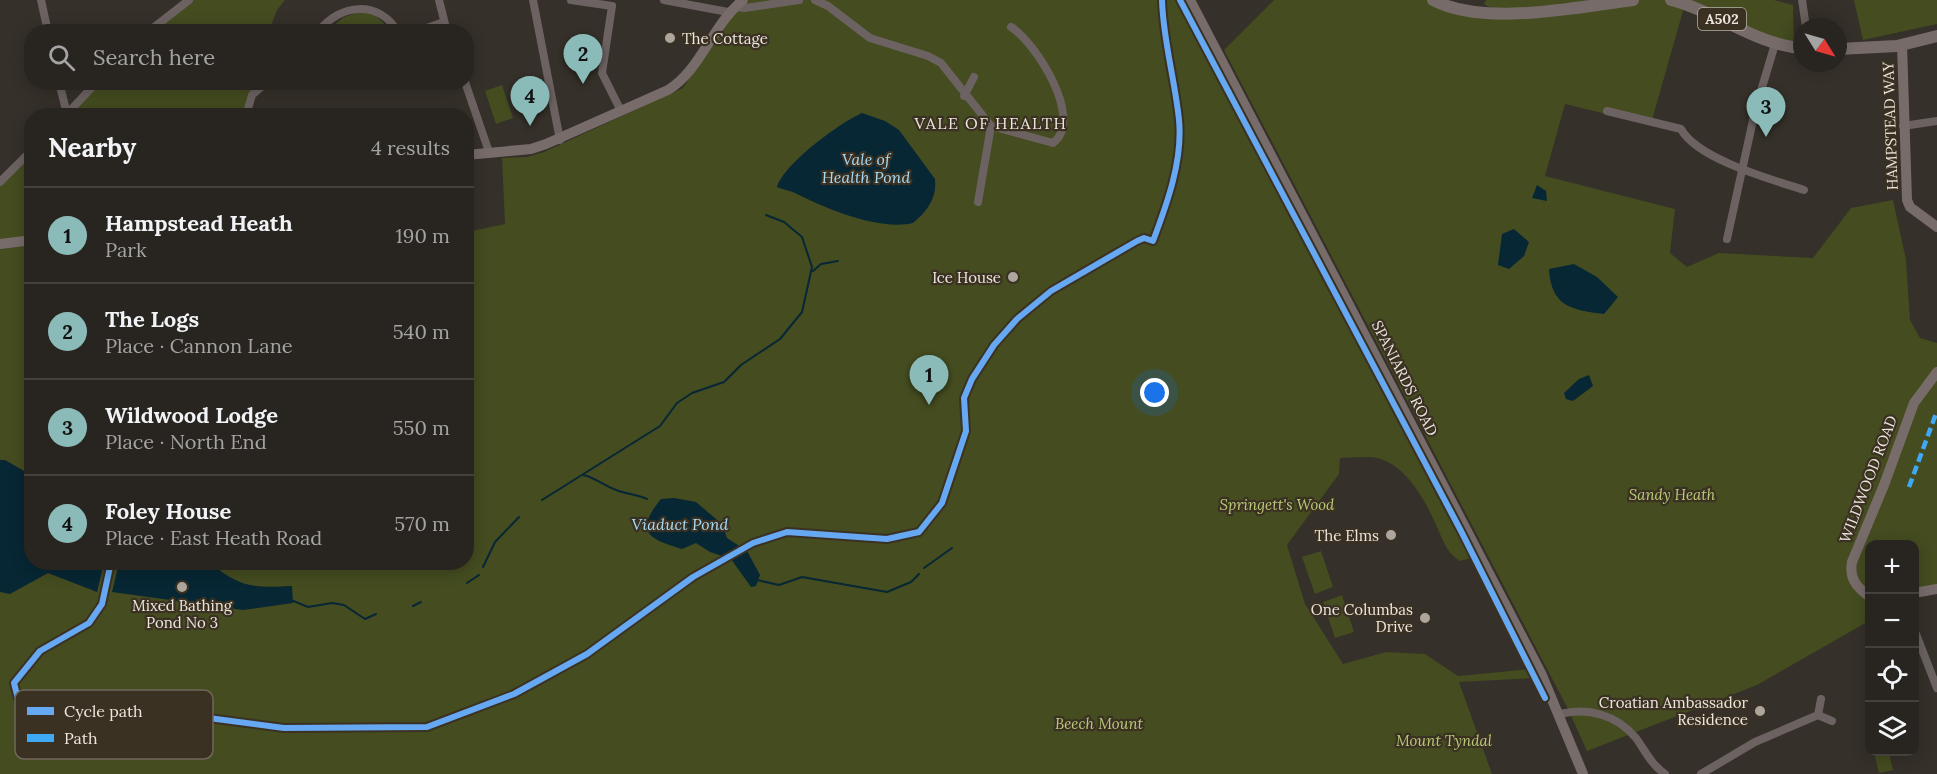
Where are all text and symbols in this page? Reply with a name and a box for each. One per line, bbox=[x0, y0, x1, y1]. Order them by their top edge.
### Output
road number: A502 bbox=[1698, 8, 1746, 30]
north arrow bbox=[1793, 18, 1847, 72]
search box bbox=[24, 24, 474, 90]
place label: The Cottage bbox=[682, 29, 768, 48]
marker: The Cottage bbox=[663, 31, 677, 45]
pin: 2 bbox=[564, 34, 602, 84]
icon: search bbox=[45, 41, 78, 74]
text: Search here bbox=[93, 43, 215, 71]
street label: HAMPSTEAD WAY bbox=[1878, 61, 1902, 191]
pin: 4 bbox=[510, 76, 550, 126]
pin: 3 bbox=[1746, 88, 1786, 137]
district label: VALE OF HEALTH bbox=[913, 113, 1068, 133]
text: Nearby bbox=[48, 131, 136, 164]
text: 4 results bbox=[371, 135, 450, 160]
water label: Vale of Health Pond bbox=[822, 149, 910, 187]
text: Hampstead Heath bbox=[105, 209, 293, 237]
text: 1 bbox=[63, 223, 72, 248]
text: 190 m bbox=[396, 223, 450, 248]
text: Park bbox=[105, 237, 147, 262]
place label: Ice House bbox=[932, 268, 1001, 287]
marker: Ice House bbox=[1006, 270, 1020, 284]
text: The Logs bbox=[105, 305, 199, 333]
street label: SPANIARDS ROAD bbox=[1368, 317, 1442, 439]
text: 2 bbox=[62, 319, 73, 344]
text: 540 m bbox=[393, 319, 450, 344]
text: Place · Cannon Lane bbox=[105, 333, 293, 358]
pin: 1 bbox=[910, 356, 948, 405]
your location bbox=[1140, 378, 1169, 407]
text: Wildwood Lodge bbox=[105, 401, 278, 429]
street label: WILDWOOD ROAD bbox=[1835, 413, 1901, 545]
text: 3 bbox=[62, 415, 73, 440]
text: 550 m bbox=[393, 415, 450, 440]
text: Place · North End bbox=[105, 429, 267, 454]
park label: Sandy Heath bbox=[1629, 485, 1716, 504]
park label: Springett's Wood bbox=[1220, 495, 1335, 514]
text: Foley House bbox=[105, 497, 231, 525]
text: 4 bbox=[62, 511, 73, 536]
text: 570 m bbox=[394, 511, 450, 536]
water label: Viaduct Pond bbox=[632, 514, 729, 534]
text: Place · East Heath Road bbox=[105, 525, 322, 550]
place label: The Elms bbox=[1315, 526, 1379, 545]
marker: The Elms bbox=[1384, 528, 1398, 542]
map controls bbox=[1865, 540, 1919, 756]
button: + bbox=[1865, 540, 1919, 594]
marker: Mixed Bathing Pond No 3 bbox=[175, 580, 189, 594]
button: − bbox=[1865, 594, 1919, 648]
place label: Mixed Bathing Pond No 3 bbox=[132, 596, 233, 632]
place label: One Columbas Drive bbox=[1311, 600, 1413, 636]
marker: One Columbas Drive bbox=[1418, 611, 1432, 625]
button: locate bbox=[1865, 648, 1919, 702]
legend bbox=[15, 690, 213, 759]
place label: Croatian Ambassador Residence bbox=[1599, 693, 1748, 729]
text: Cycle path bbox=[64, 701, 143, 721]
button: layers bbox=[1865, 702, 1919, 756]
marker: Croatian Ambassador Residence bbox=[1753, 704, 1767, 718]
park label: Beech Mount bbox=[1055, 714, 1144, 733]
text: Path bbox=[64, 728, 98, 748]
park label: Mount Tyndal bbox=[1396, 731, 1493, 750]

